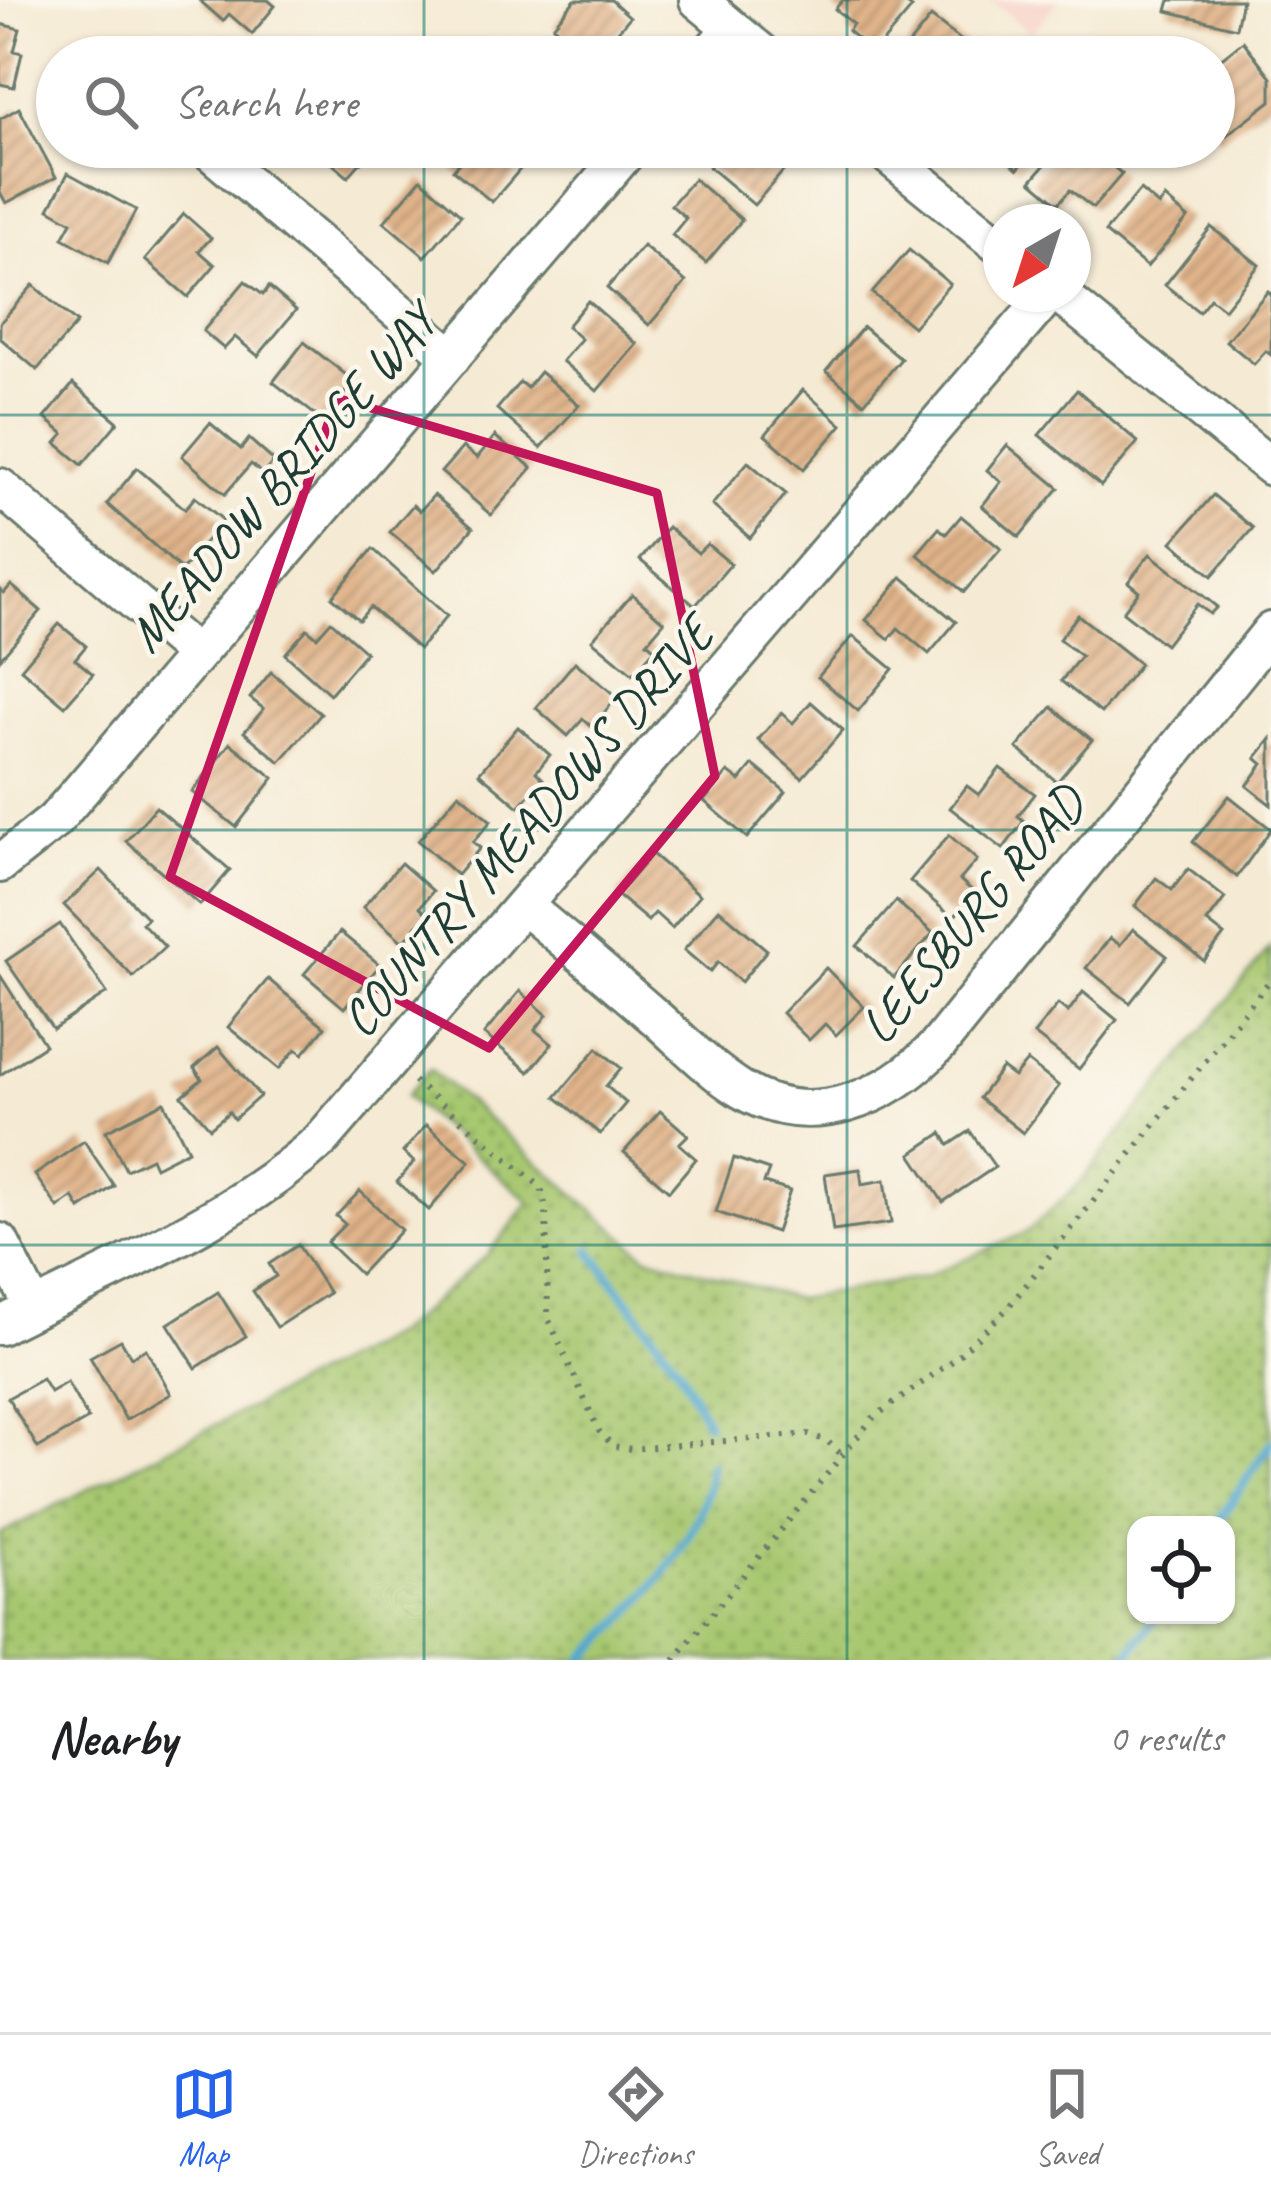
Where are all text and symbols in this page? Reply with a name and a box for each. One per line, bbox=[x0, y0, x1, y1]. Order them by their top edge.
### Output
search box bbox=[36, 36, 1235, 168]
icon: search bbox=[78, 69, 144, 135]
text: Search here bbox=[174, 74, 357, 131]
north arrow bbox=[983, 204, 1091, 312]
street label: MEADOW BRIDGE WAY bbox=[113, 286, 454, 665]
street label: COUNTRY MEADOWS DRIVE bbox=[327, 599, 731, 1050]
street label: LEESBURG ROAD bbox=[846, 769, 1101, 1056]
map controls bbox=[1127, 1516, 1235, 1624]
button: locate bbox=[1127, 1516, 1235, 1624]
text: Nearby bbox=[48, 1706, 176, 1770]
text: 0 results bbox=[1109, 1714, 1223, 1763]
tab: Map bbox=[171, 2061, 237, 2175]
tab: Directions bbox=[578, 2061, 693, 2175]
tab: Saved bbox=[1034, 2061, 1100, 2175]

